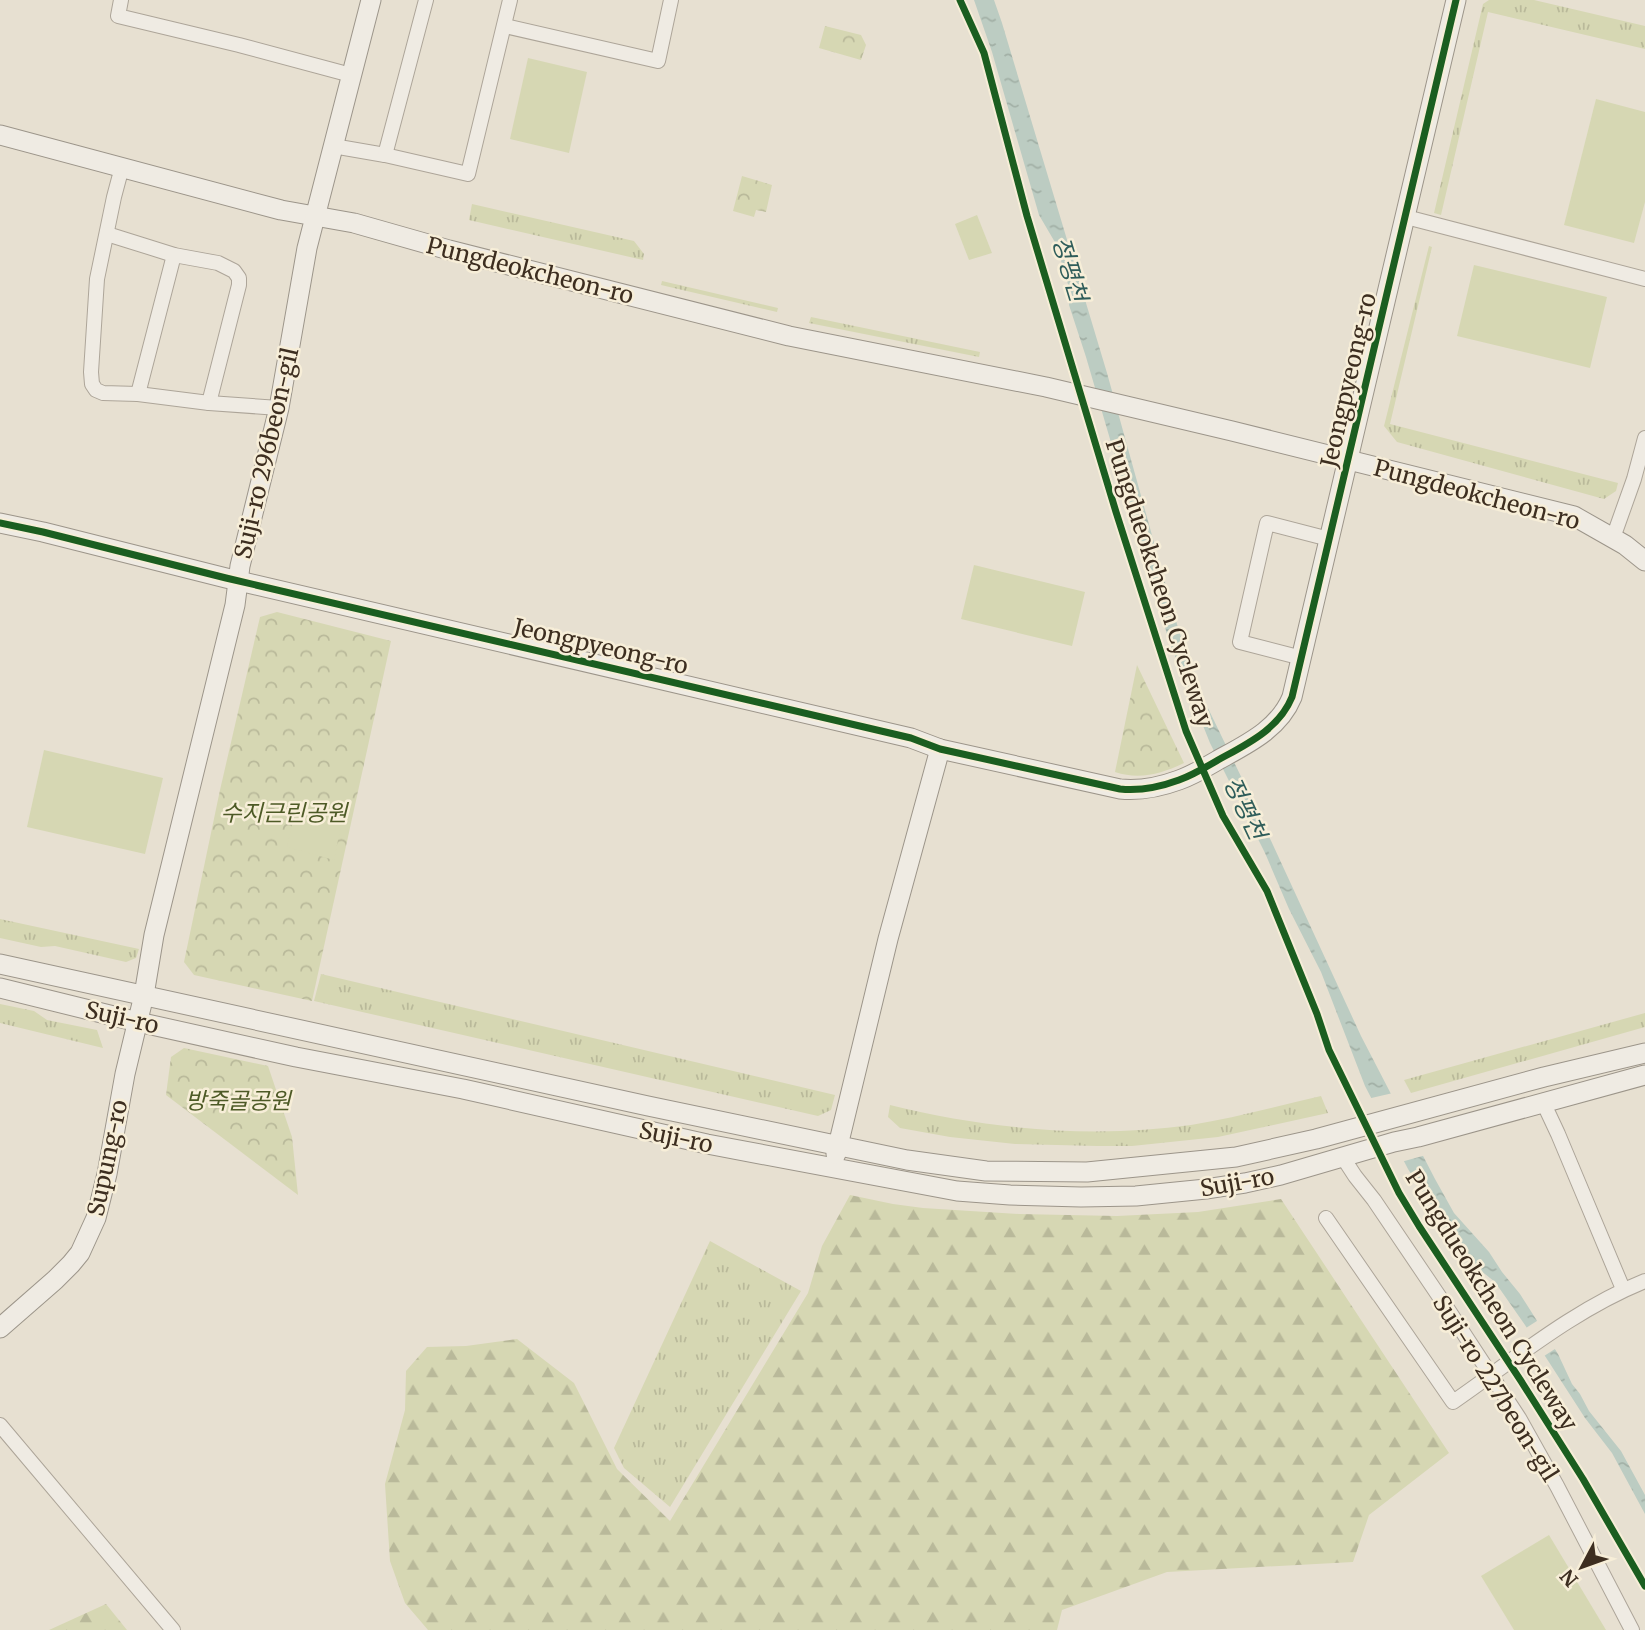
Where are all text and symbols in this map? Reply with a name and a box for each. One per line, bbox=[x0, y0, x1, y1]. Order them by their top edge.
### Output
street label: Pungdeokcheon-ro bbox=[424, 230, 636, 310]
water label: 정평천 bbox=[1045, 233, 1095, 308]
street label: Jeongpyeong-ro bbox=[1314, 290, 1382, 471]
street label: Suji-ro 296beon-gil bbox=[228, 345, 304, 561]
street label: Pungdueokcheon Cycleway bbox=[1100, 435, 1221, 732]
street label: Pungdeokcheon-ro bbox=[1371, 453, 1583, 535]
street label: Jeongpyeong-ro bbox=[510, 612, 691, 680]
water label: 정평천 bbox=[1217, 771, 1274, 847]
park label: 수지근린공원 bbox=[221, 798, 349, 827]
street label: Suji-ro bbox=[82, 994, 162, 1040]
park label: 방죽골공원 bbox=[185, 1086, 293, 1115]
street label: Supung-ro bbox=[81, 1097, 133, 1219]
street label: Suji-ro bbox=[636, 1115, 716, 1159]
street label: Suji-ro bbox=[1198, 1161, 1276, 1203]
street label: Pungdueokcheon Cycleway bbox=[1400, 1164, 1585, 1436]
street label: Suji-ro 227beon-gil bbox=[1427, 1289, 1565, 1487]
north arrow bbox=[1547, 1532, 1617, 1602]
text: N bbox=[1555, 1565, 1583, 1592]

